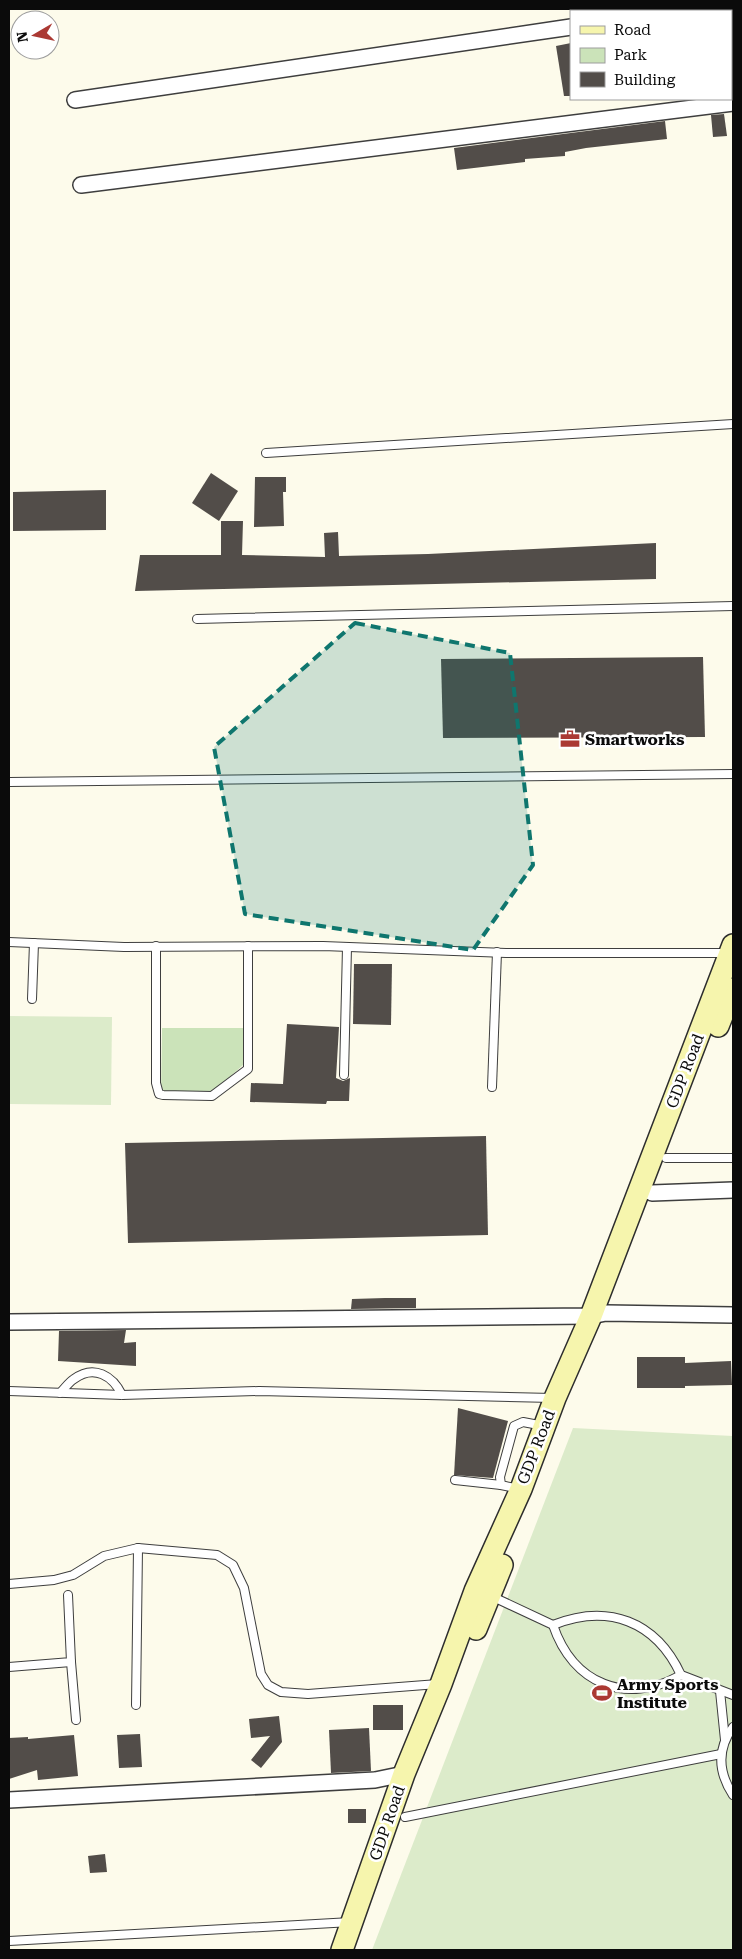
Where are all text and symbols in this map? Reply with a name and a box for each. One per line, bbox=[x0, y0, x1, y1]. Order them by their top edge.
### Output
north arrow bbox=[10, 10, 60, 60]
legend bbox=[570, 10, 732, 100]
text: Road bbox=[614, 21, 651, 39]
text: N bbox=[13, 30, 31, 44]
text: Park bbox=[614, 46, 648, 64]
text: Building bbox=[614, 71, 676, 89]
office icon: Smartworks bbox=[559, 728, 581, 750]
place label: Smartworks bbox=[585, 730, 684, 749]
street label: GDP Road bbox=[662, 1031, 708, 1111]
street label: GDP Road bbox=[513, 1407, 559, 1487]
place label: Army Sports Institute bbox=[617, 1675, 718, 1712]
sports icon: Army Sports Institute bbox=[591, 1682, 613, 1704]
street label: GDP Road bbox=[365, 1783, 409, 1863]

